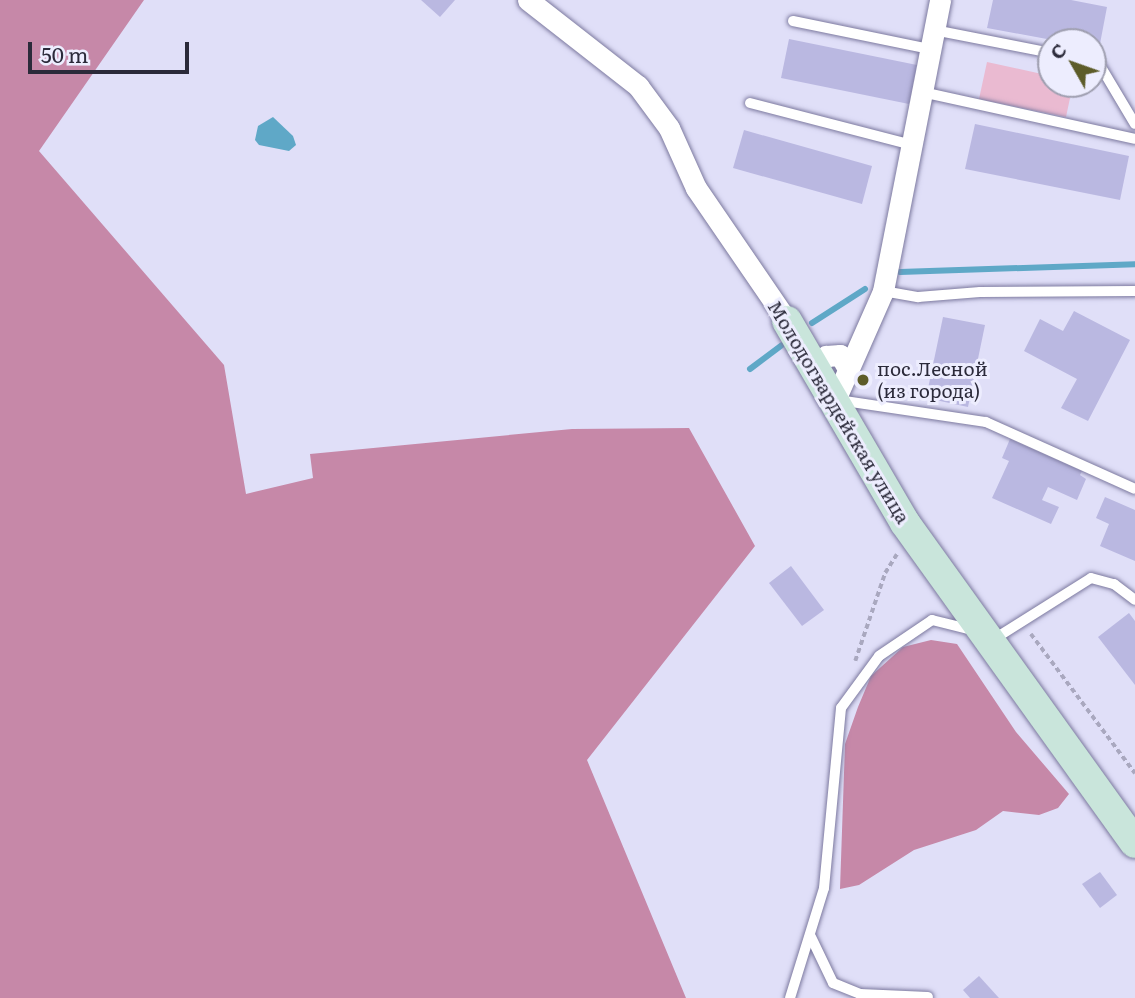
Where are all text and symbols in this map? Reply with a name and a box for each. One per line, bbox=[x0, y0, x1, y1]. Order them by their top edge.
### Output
scale bar bbox=[32, 28, 192, 72]
north arrow bbox=[1037, 28, 1107, 98]
text: С bbox=[1042, 37, 1073, 65]
text: 50 m bbox=[41, 38, 88, 69]
street label: Молодогвардейская улица bbox=[763, 296, 915, 528]
place label: пос.Лесной (из города) bbox=[877, 358, 988, 402]
marker: пос.Лесной (из города) bbox=[855, 372, 871, 388]

